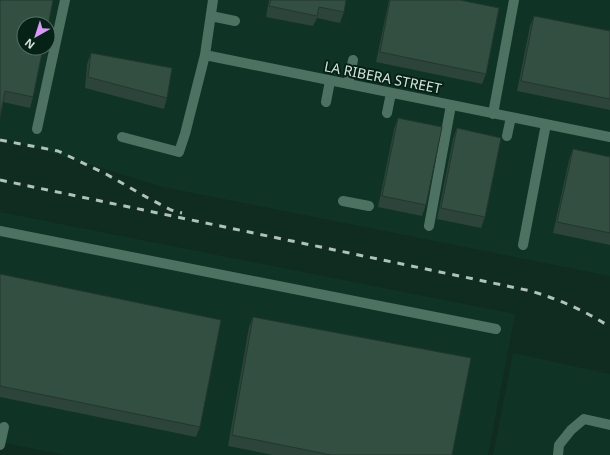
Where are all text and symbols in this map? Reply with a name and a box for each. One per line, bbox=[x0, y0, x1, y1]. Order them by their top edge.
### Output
north arrow bbox=[16, 16, 56, 56]
text: N bbox=[21, 36, 38, 53]
street label: LA RIBERA STREET bbox=[323, 56, 443, 98]

